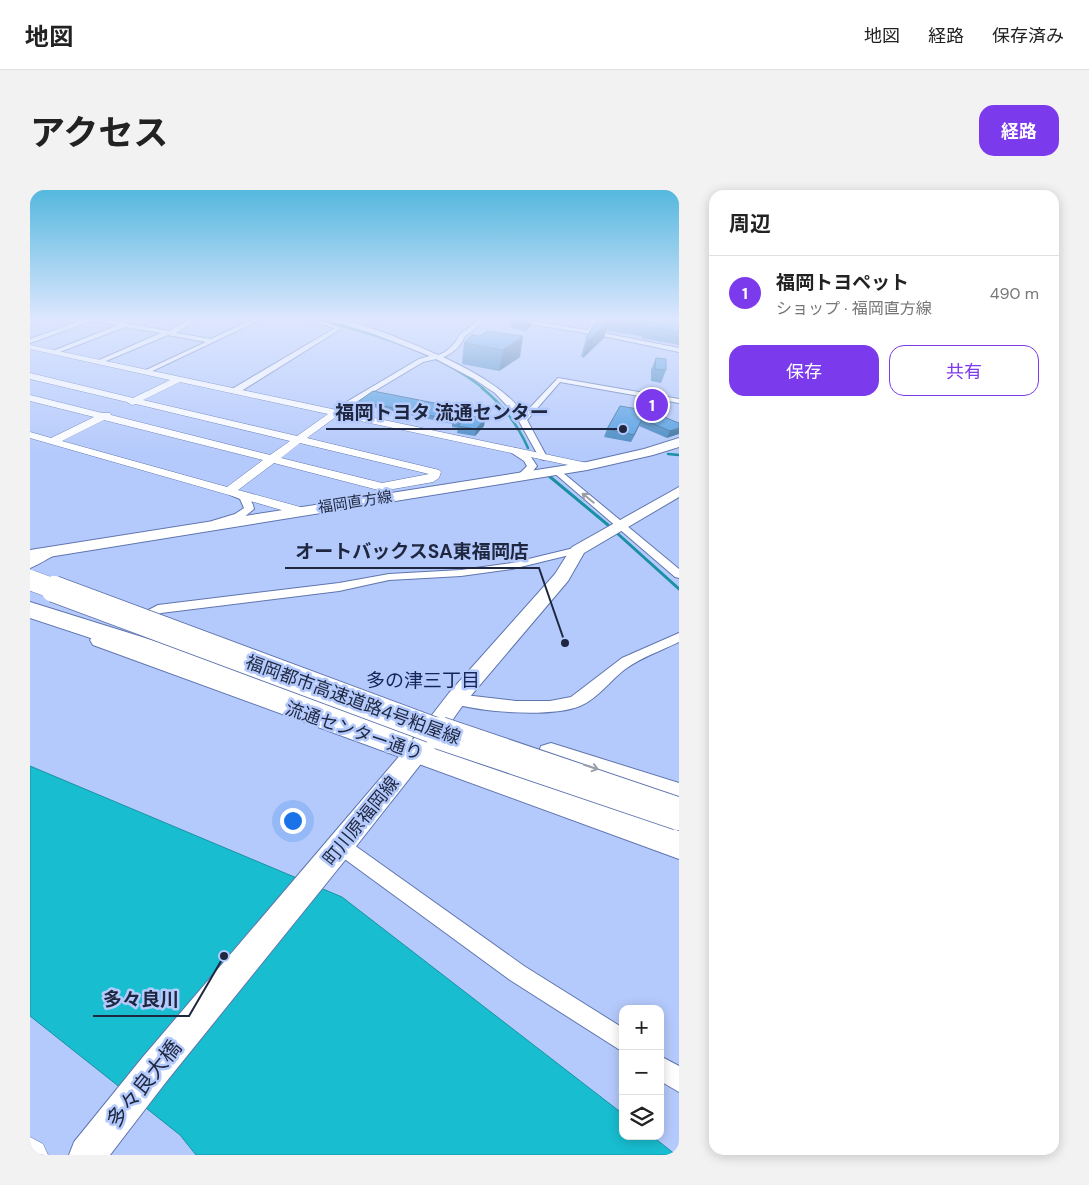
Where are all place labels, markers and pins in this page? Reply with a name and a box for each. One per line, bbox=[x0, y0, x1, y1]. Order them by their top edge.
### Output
pin: 1 bbox=[636, 386, 668, 424]
callout: 福岡トヨタ 流通センター bbox=[326, 395, 559, 429]
callout: オートバックスSA東福岡店 bbox=[285, 534, 539, 568]
callout: 多々良川 bbox=[93, 982, 189, 1016]

